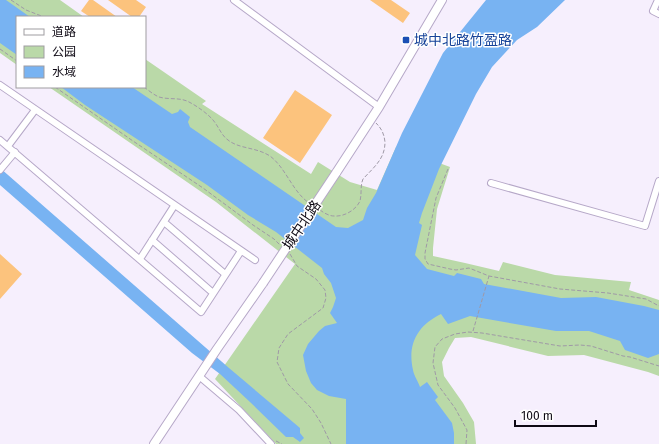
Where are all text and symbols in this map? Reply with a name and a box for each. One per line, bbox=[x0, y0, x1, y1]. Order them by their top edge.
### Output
legend bbox=[16, 16, 146, 88]
text: 道路 bbox=[52, 25, 76, 39]
place label: 城中北路竹盈路 bbox=[414, 32, 512, 49]
marker: 城中北路竹盈路 bbox=[401, 35, 411, 45]
text: 公园 bbox=[52, 45, 76, 59]
text: 水域 bbox=[52, 65, 76, 79]
street label: 城中北路 bbox=[279, 197, 325, 253]
scale bar bbox=[515, 402, 596, 428]
text: 100 m bbox=[521, 409, 553, 423]

